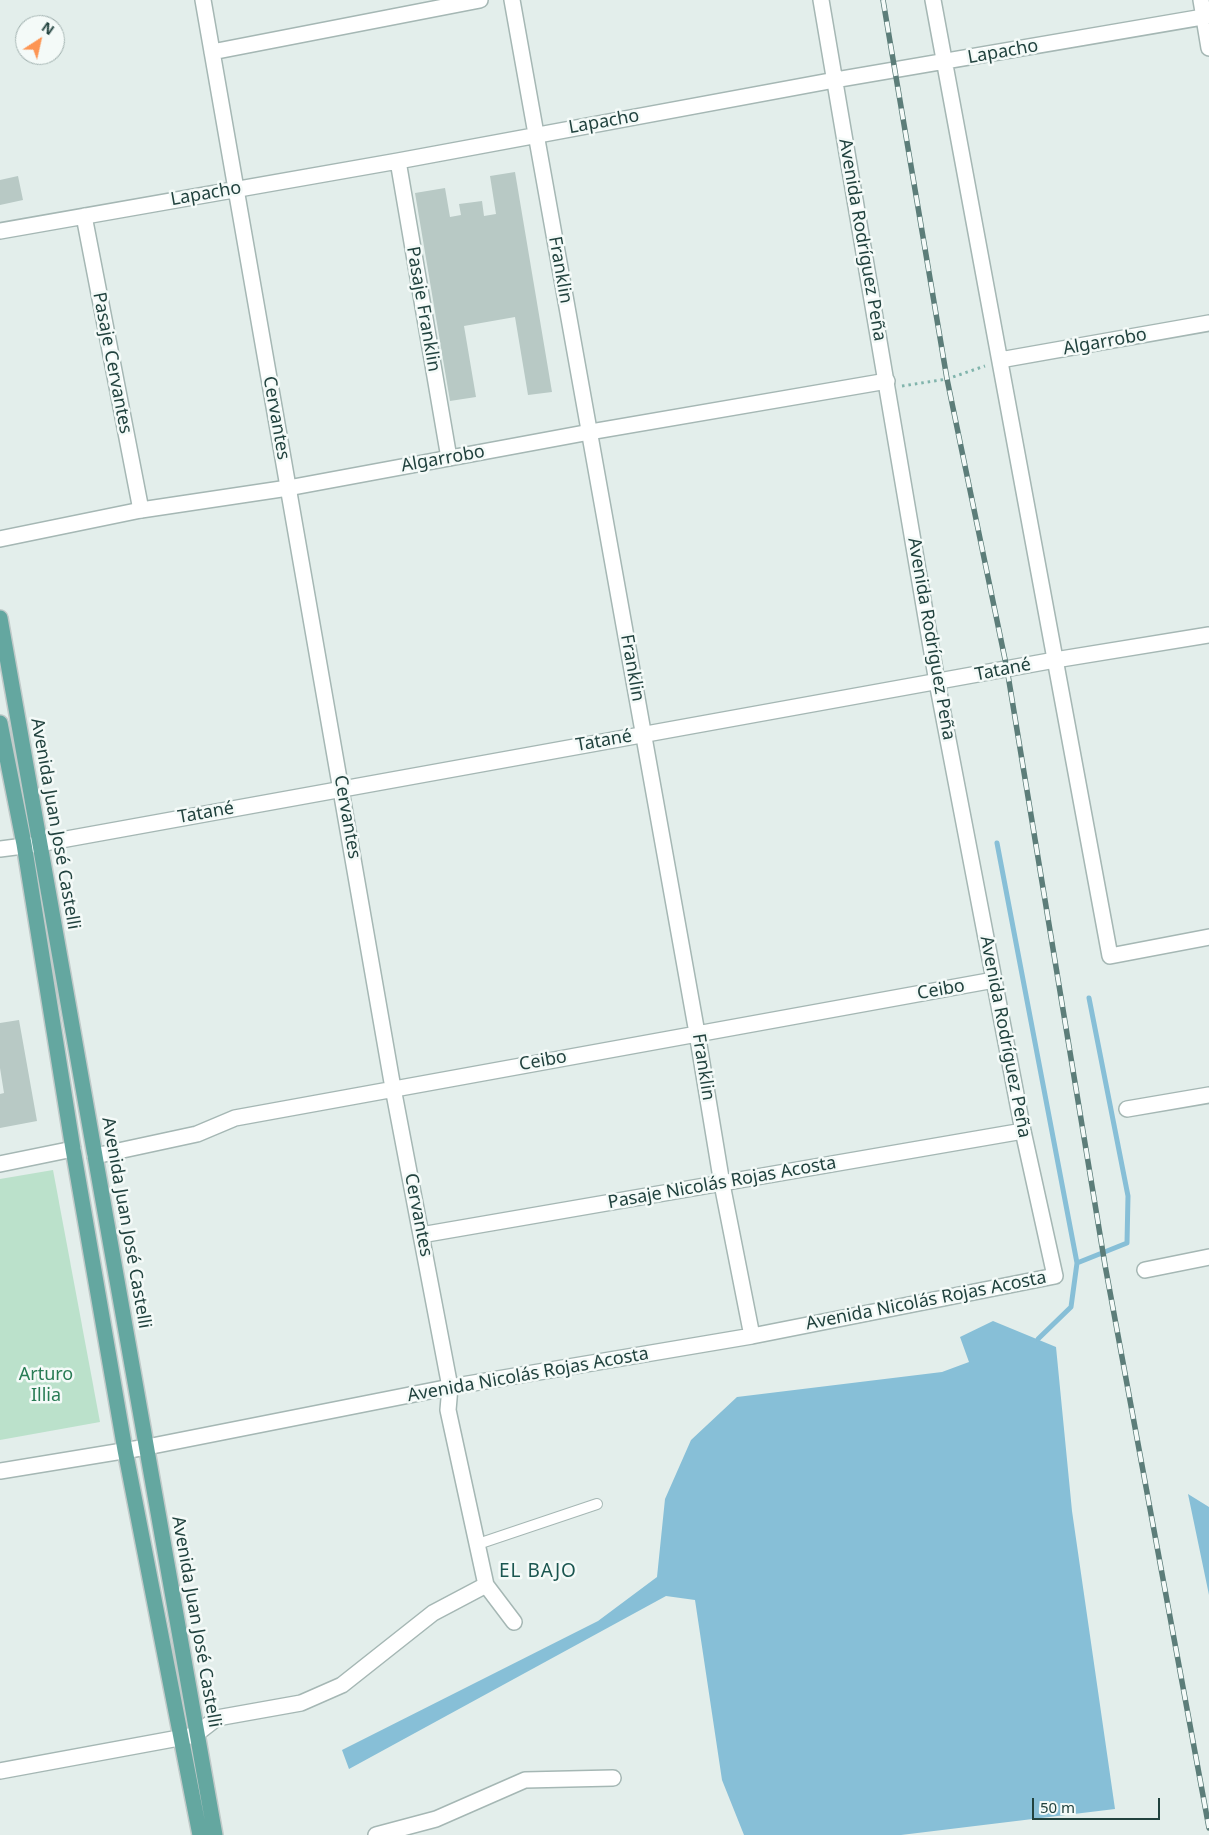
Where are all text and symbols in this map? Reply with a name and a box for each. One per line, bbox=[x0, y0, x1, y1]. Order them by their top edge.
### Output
north arrow bbox=[15, 15, 65, 65]
text: N bbox=[38, 17, 58, 39]
street label: Lapacho bbox=[966, 35, 1040, 69]
street label: Lapacho bbox=[567, 105, 641, 139]
street label: Avenida Rodríguez Peña bbox=[834, 137, 890, 343]
street label: Lapacho bbox=[169, 177, 243, 211]
street label: Franklin bbox=[543, 235, 577, 305]
street label: Pasaje Franklin bbox=[401, 245, 445, 373]
street label: Pasaje Cervantes bbox=[88, 290, 136, 436]
street label: Algarrobo bbox=[1061, 324, 1149, 360]
street label: Cervantes bbox=[258, 374, 294, 462]
street label: Algarrobo bbox=[399, 441, 487, 477]
street label: Avenida Rodríguez Peña bbox=[903, 536, 959, 742]
street label: Franklin bbox=[615, 633, 649, 703]
street label: Tatané bbox=[973, 654, 1033, 686]
street label: Avenida Juan José Castelli bbox=[26, 717, 84, 931]
street label: Tatané bbox=[574, 725, 634, 757]
street label: Cervantes bbox=[329, 773, 365, 861]
street label: Tatané bbox=[176, 797, 236, 829]
street label: Avenida Rodríguez Peña bbox=[975, 934, 1035, 1140]
street label: Ceibo bbox=[915, 975, 967, 1005]
street label: Franklin bbox=[687, 1032, 719, 1102]
street label: Ceibo bbox=[517, 1046, 569, 1076]
street label: Avenida Juan José Castelli bbox=[97, 1116, 155, 1330]
street label: Pasaje Nicolás Rojas Acosta bbox=[606, 1152, 838, 1214]
street label: Cervantes bbox=[399, 1171, 437, 1259]
street label: Avenida Nicolás Rojas Acosta bbox=[804, 1267, 1048, 1335]
street label: Avenida Nicolás Rojas Acosta bbox=[406, 1343, 650, 1407]
park label: Arturo Illia bbox=[19, 1364, 73, 1406]
street label: Avenida Juan José Castelli bbox=[167, 1515, 225, 1729]
district label: EL BAJO bbox=[498, 1561, 578, 1583]
scale bar bbox=[1034, 1788, 1162, 1820]
text: 50 m bbox=[1040, 1797, 1075, 1817]

